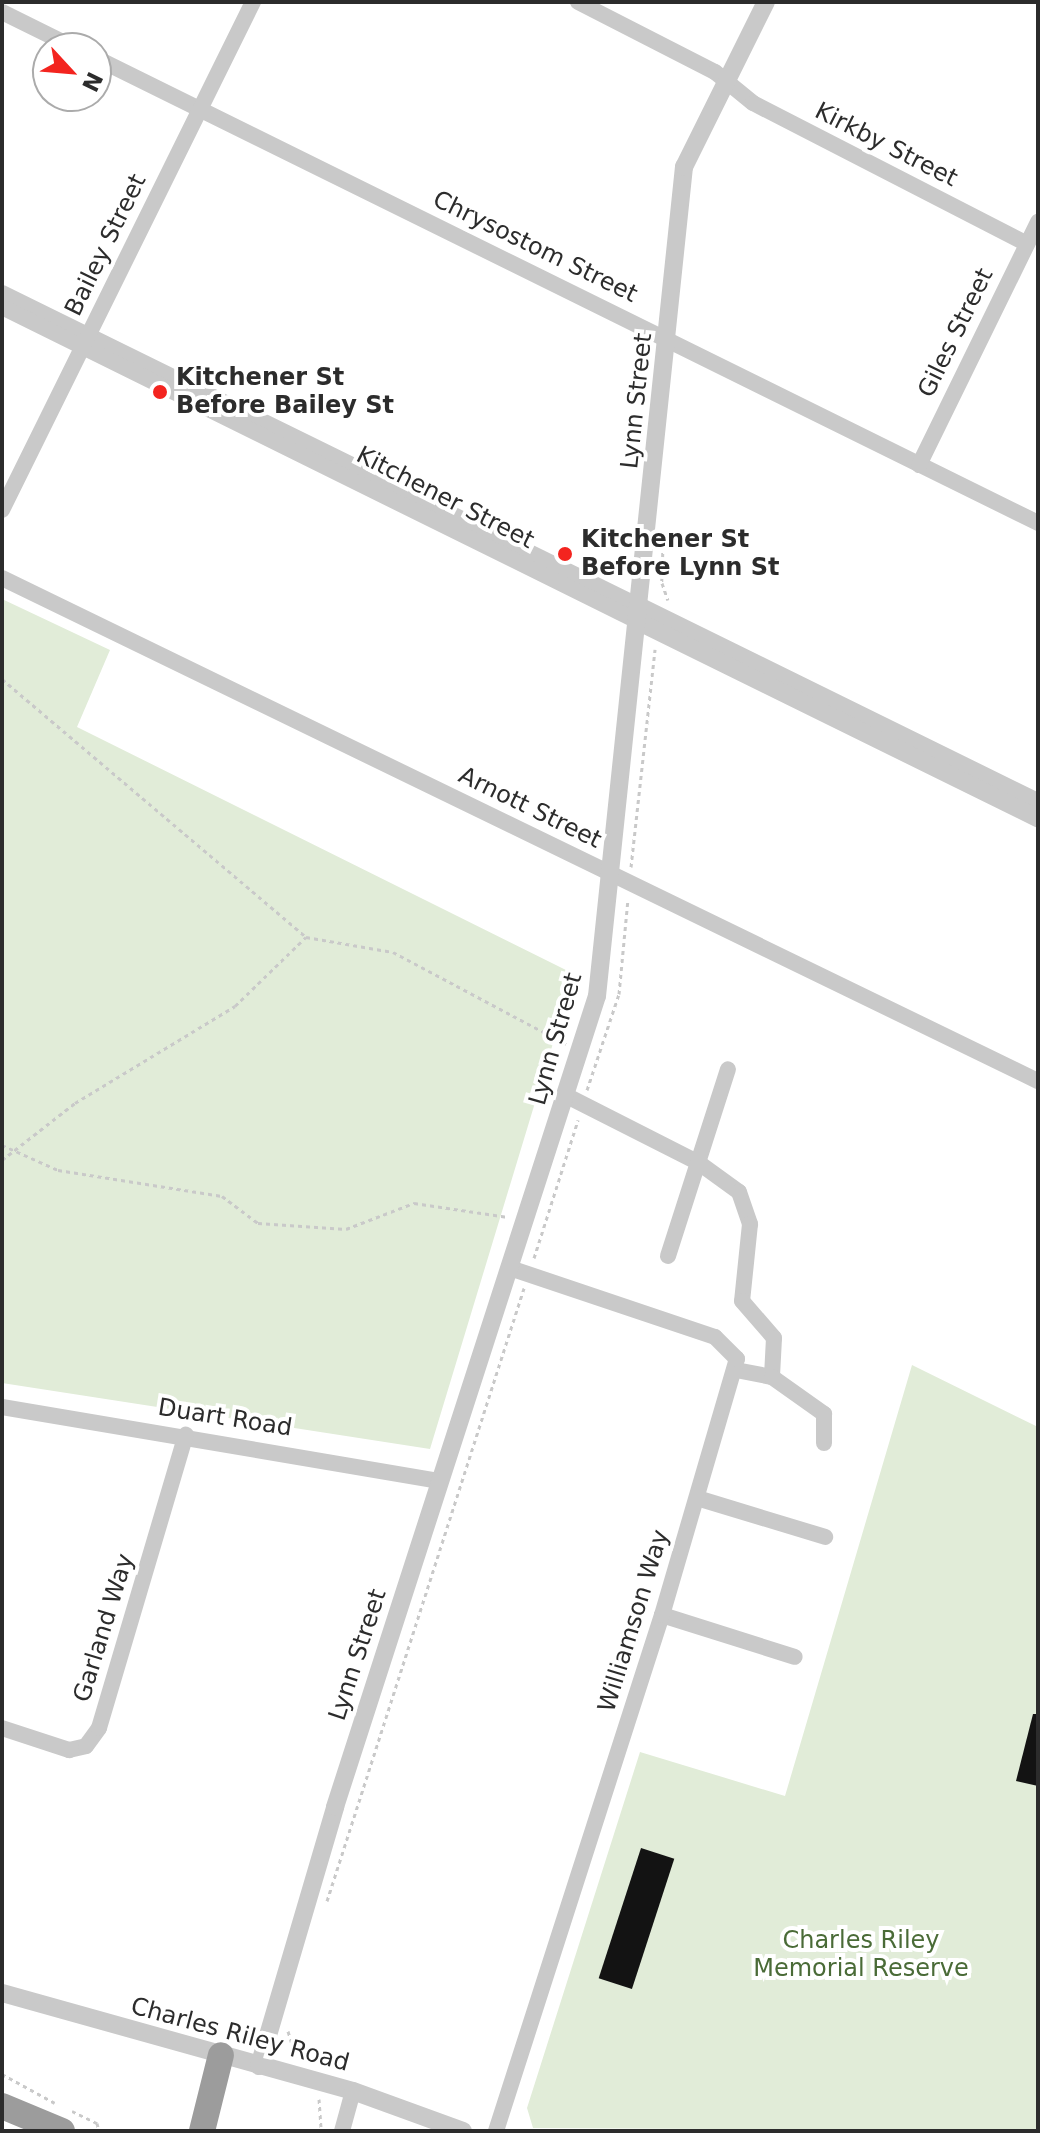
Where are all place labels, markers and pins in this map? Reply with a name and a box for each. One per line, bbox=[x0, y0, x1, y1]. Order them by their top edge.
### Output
place label: Kitchener St Before Bailey St bbox=[176, 364, 394, 420]
marker: Kitchener St Before Bailey St bbox=[151, 383, 169, 401]
place label: Kitchener St Before Lynn St bbox=[581, 526, 780, 582]
marker: Kitchener St Before Lynn St bbox=[556, 545, 574, 563]

